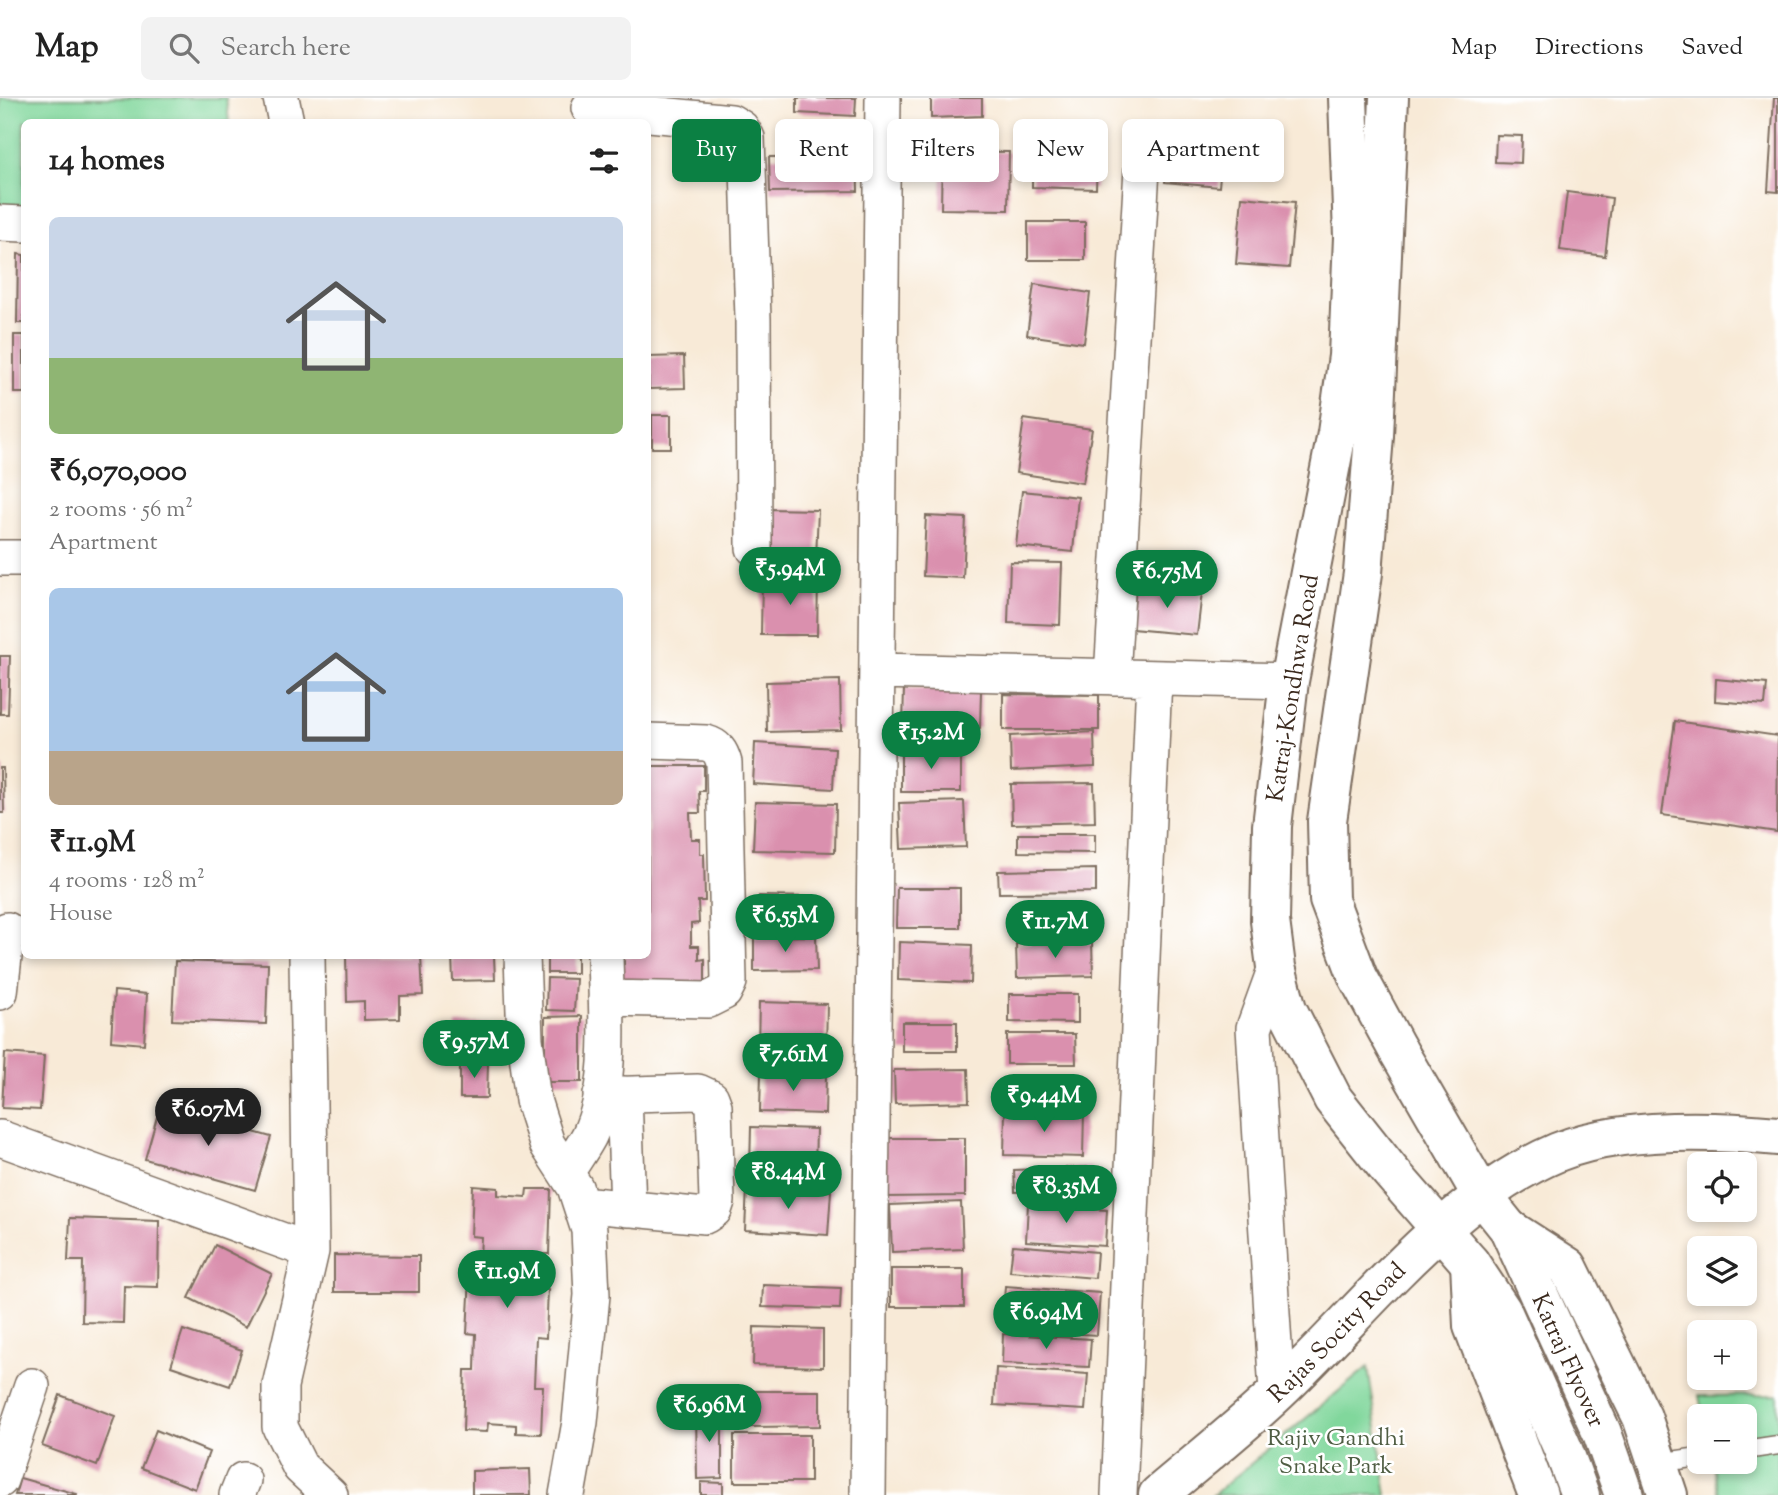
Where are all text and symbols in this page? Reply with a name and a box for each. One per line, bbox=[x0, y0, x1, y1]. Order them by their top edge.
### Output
search box bbox=[141, 17, 631, 80]
text: Map bbox=[35, 24, 99, 72]
icon: search bbox=[165, 29, 203, 67]
text: Search here bbox=[221, 30, 351, 67]
text: Map bbox=[1451, 31, 1497, 65]
text: Directions bbox=[1535, 31, 1643, 65]
text: Saved bbox=[1681, 31, 1743, 65]
chip: Buy bbox=[672, 119, 761, 182]
chip: Rent bbox=[775, 119, 873, 182]
chip: Filters bbox=[887, 119, 999, 182]
chip: New bbox=[1013, 119, 1108, 182]
chip: Apartment bbox=[1122, 119, 1284, 182]
text: 14 homes bbox=[49, 140, 165, 183]
icon: filters bbox=[585, 142, 623, 180]
icon: home bbox=[273, 263, 399, 389]
text: ₹6,070,000 bbox=[49, 451, 187, 494]
text: 2 rooms · 56 m² bbox=[49, 494, 193, 527]
text: Apartment bbox=[49, 527, 158, 560]
pin: ₹5.94M bbox=[733, 547, 847, 607]
pin: ₹6.75M bbox=[1110, 550, 1224, 610]
text: ₹5.94M bbox=[755, 553, 825, 586]
text: ₹6.75M bbox=[1132, 556, 1202, 589]
street label: Katraj-Kondhwa Road bbox=[1259, 572, 1329, 805]
icon: home bbox=[273, 634, 399, 760]
pin: ₹15.2M bbox=[874, 712, 988, 771]
text: ₹15.2M bbox=[898, 717, 964, 750]
text: ₹11.9M bbox=[49, 822, 136, 865]
text: 4 rooms · 128 m² bbox=[49, 865, 205, 898]
pin: ₹6.55M bbox=[728, 894, 842, 954]
text: House bbox=[49, 898, 113, 931]
text: ₹6.55M bbox=[751, 900, 819, 933]
pin: ₹11.7M bbox=[998, 900, 1112, 960]
text: ₹11.7M bbox=[1022, 906, 1088, 939]
pin: ₹9.57M bbox=[417, 1020, 531, 1080]
text: ₹9.57M bbox=[439, 1026, 509, 1059]
pin: ₹7.61M bbox=[736, 1034, 850, 1093]
text: ₹7.61M bbox=[758, 1039, 828, 1072]
pin: ₹9.44M bbox=[987, 1074, 1101, 1134]
text: ₹9.44M bbox=[1007, 1080, 1081, 1113]
pin: ₹6.07M bbox=[151, 1088, 265, 1148]
text: ₹6.07M bbox=[171, 1094, 245, 1127]
pin: ₹8.44M bbox=[731, 1152, 845, 1211]
map controls bbox=[1687, 1152, 1757, 1474]
button: locate bbox=[1687, 1152, 1757, 1222]
text: ₹8.44M bbox=[751, 1157, 825, 1190]
pin: ₹8.35M bbox=[1009, 1166, 1123, 1225]
text: ₹8.35M bbox=[1032, 1171, 1100, 1204]
button: layers bbox=[1687, 1236, 1757, 1306]
pin: ₹11.9M bbox=[450, 1250, 564, 1310]
street label: Rajas Socity Road bbox=[1262, 1255, 1415, 1412]
text: ₹11.9M bbox=[474, 1256, 540, 1289]
street label: Katraj Flyover bbox=[1522, 1288, 1612, 1433]
pin: ₹6.94M bbox=[989, 1292, 1103, 1351]
text: ₹6.94M bbox=[1009, 1297, 1083, 1330]
button: + bbox=[1687, 1320, 1757, 1390]
pin: ₹6.96M bbox=[652, 1384, 766, 1444]
text: ₹6.96M bbox=[672, 1390, 746, 1423]
button: − bbox=[1687, 1404, 1757, 1474]
park label: Rajiv Gandhi Snake Park bbox=[1267, 1422, 1405, 1484]

